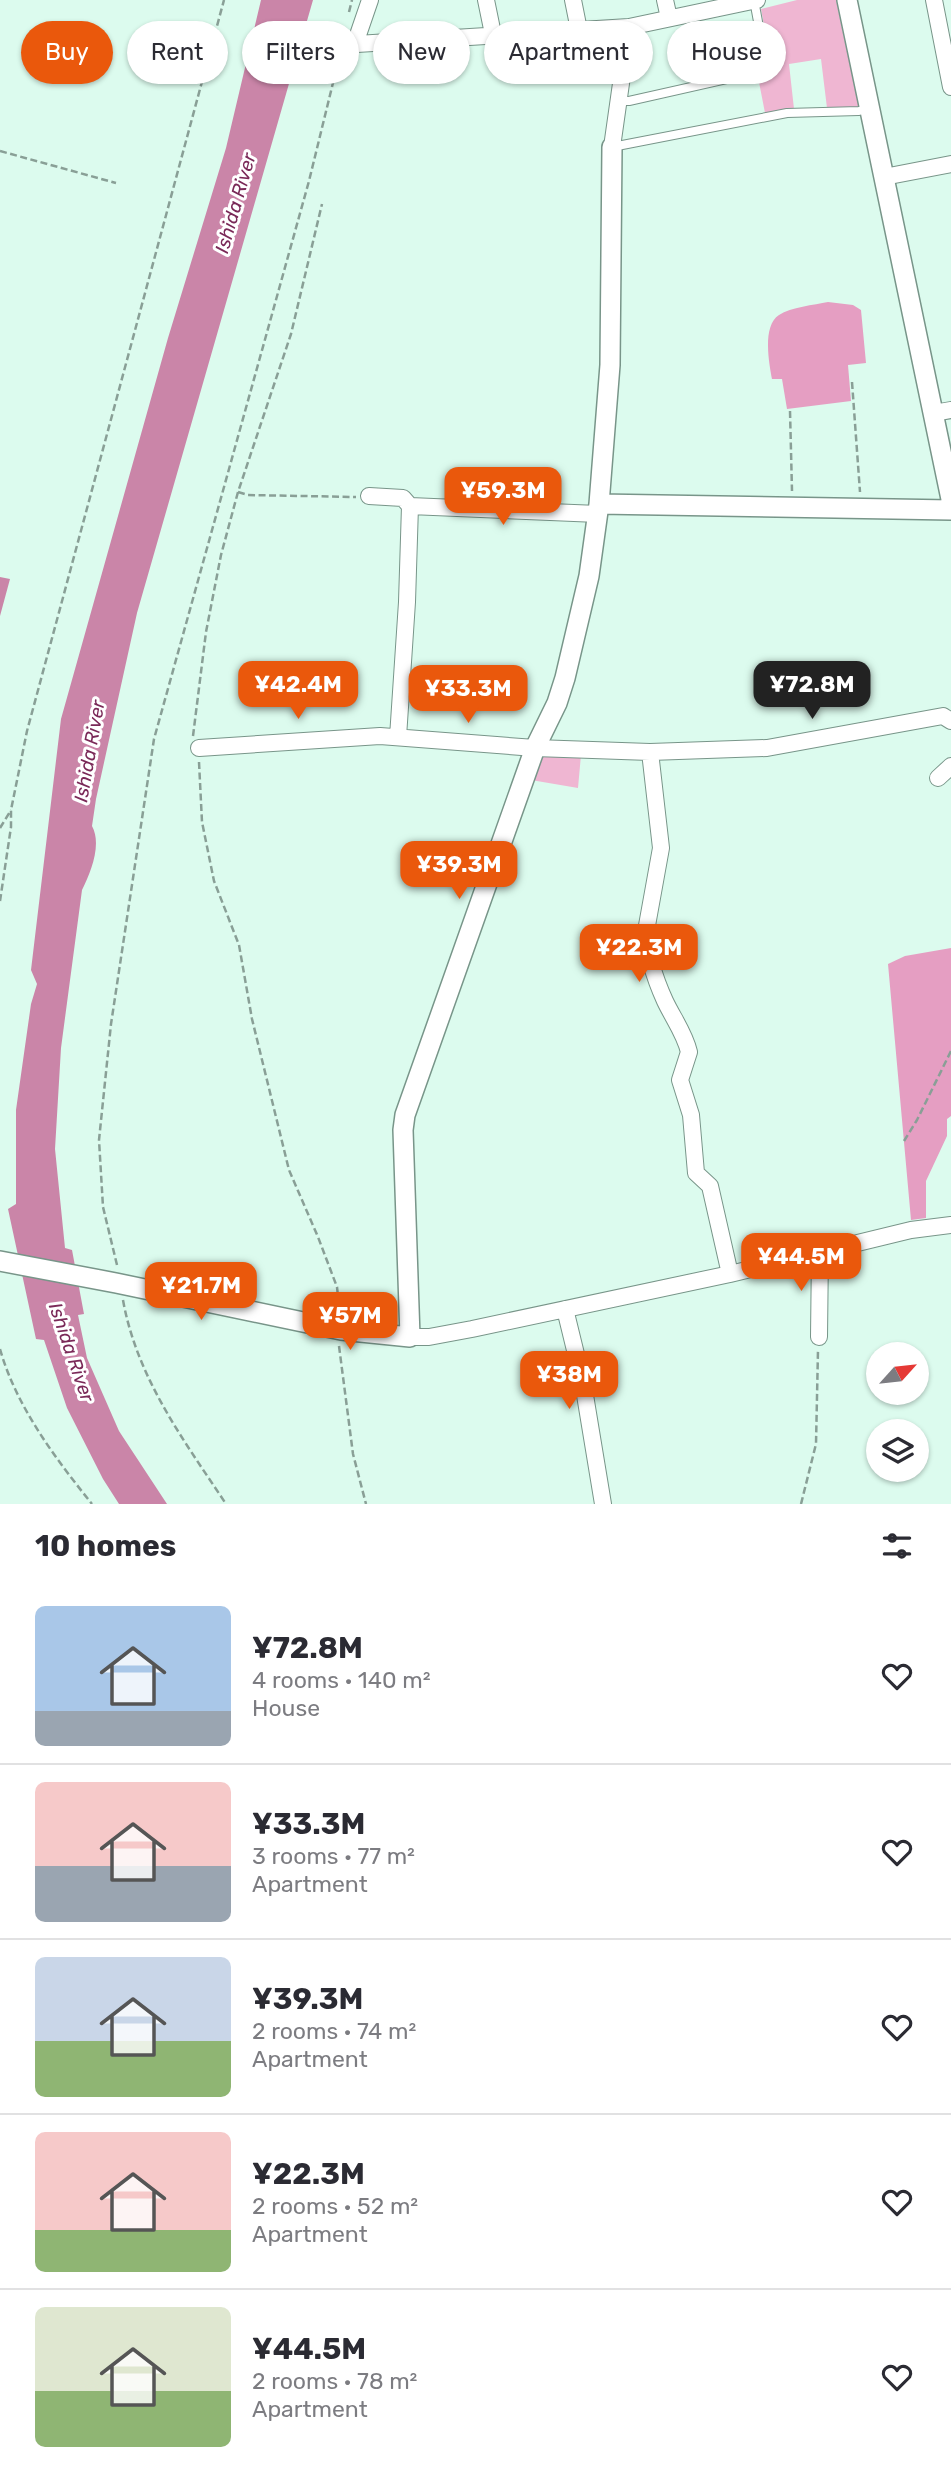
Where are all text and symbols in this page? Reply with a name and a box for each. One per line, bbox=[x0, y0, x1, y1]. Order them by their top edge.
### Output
chip: Buy bbox=[21, 21, 113, 84]
chip: Rent bbox=[127, 21, 228, 84]
chip: Filters bbox=[242, 21, 359, 84]
chip: New bbox=[373, 21, 470, 84]
chip: Apartment bbox=[484, 21, 653, 84]
chip: House bbox=[667, 21, 786, 84]
water label: Ishida River bbox=[210, 150, 261, 256]
pin: ¥59.3M bbox=[446, 468, 560, 527]
text: ¥59.3M bbox=[460, 476, 546, 504]
pin: ¥42.4M bbox=[241, 662, 355, 721]
pin: ¥72.8M bbox=[755, 662, 869, 721]
pin: ¥33.3M bbox=[411, 666, 525, 725]
text: ¥42.4M bbox=[254, 670, 342, 698]
text: ¥72.8M bbox=[769, 670, 855, 698]
text: ¥33.3M bbox=[425, 674, 511, 702]
water label: Ishida River bbox=[69, 697, 110, 804]
pin: ¥39.3M bbox=[402, 842, 516, 901]
text: ¥39.3M bbox=[416, 850, 502, 878]
pin: ¥22.3M bbox=[582, 925, 696, 984]
text: ¥22.3M bbox=[596, 933, 682, 961]
pin: ¥44.5M bbox=[744, 1234, 858, 1293]
text: ¥44.5M bbox=[757, 1242, 845, 1270]
pin: ¥21.7M bbox=[144, 1262, 258, 1322]
text: ¥21.7M bbox=[161, 1271, 241, 1299]
pin: ¥57M bbox=[309, 1292, 391, 1352]
water label: Ishida River bbox=[44, 1300, 99, 1405]
text: ¥57M bbox=[319, 1301, 381, 1329]
north arrow bbox=[866, 1342, 929, 1405]
map controls bbox=[866, 1342, 929, 1482]
pin: ¥38M bbox=[528, 1352, 610, 1411]
text: ¥38M bbox=[536, 1360, 602, 1388]
button: layers bbox=[866, 1419, 929, 1482]
icon: filters bbox=[878, 1527, 916, 1565]
text: 10 homes bbox=[35, 1528, 176, 1564]
text: ¥72.8M bbox=[252, 1630, 363, 1666]
icon: home bbox=[91, 1634, 175, 1718]
icon: heart bbox=[878, 1657, 916, 1695]
text: 4 rooms · 140 m² bbox=[252, 1666, 431, 1694]
text: House bbox=[252, 1694, 320, 1722]
text: ¥33.3M bbox=[252, 1806, 365, 1842]
icon: home bbox=[91, 1810, 175, 1894]
icon: heart bbox=[878, 1833, 916, 1871]
text: 3 rooms · 77 m² bbox=[252, 1842, 415, 1870]
text: Apartment bbox=[252, 1870, 368, 1898]
text: ¥39.3M bbox=[252, 1981, 363, 2017]
icon: home bbox=[91, 1985, 175, 2069]
icon: heart bbox=[878, 2008, 916, 2046]
text: 2 rooms · 74 m² bbox=[252, 2017, 416, 2045]
text: Apartment bbox=[252, 2045, 368, 2073]
text: ¥22.3M bbox=[252, 2156, 365, 2192]
icon: home bbox=[91, 2160, 175, 2244]
icon: heart bbox=[878, 2183, 916, 2221]
text: 2 rooms · 52 m² bbox=[252, 2192, 418, 2220]
text: Apartment bbox=[252, 2220, 368, 2248]
text: ¥44.5M bbox=[252, 2331, 366, 2367]
icon: home bbox=[91, 2335, 175, 2419]
icon: heart bbox=[878, 2358, 916, 2396]
text: 2 rooms · 78 m² bbox=[252, 2367, 417, 2395]
text: Apartment bbox=[252, 2395, 368, 2423]

